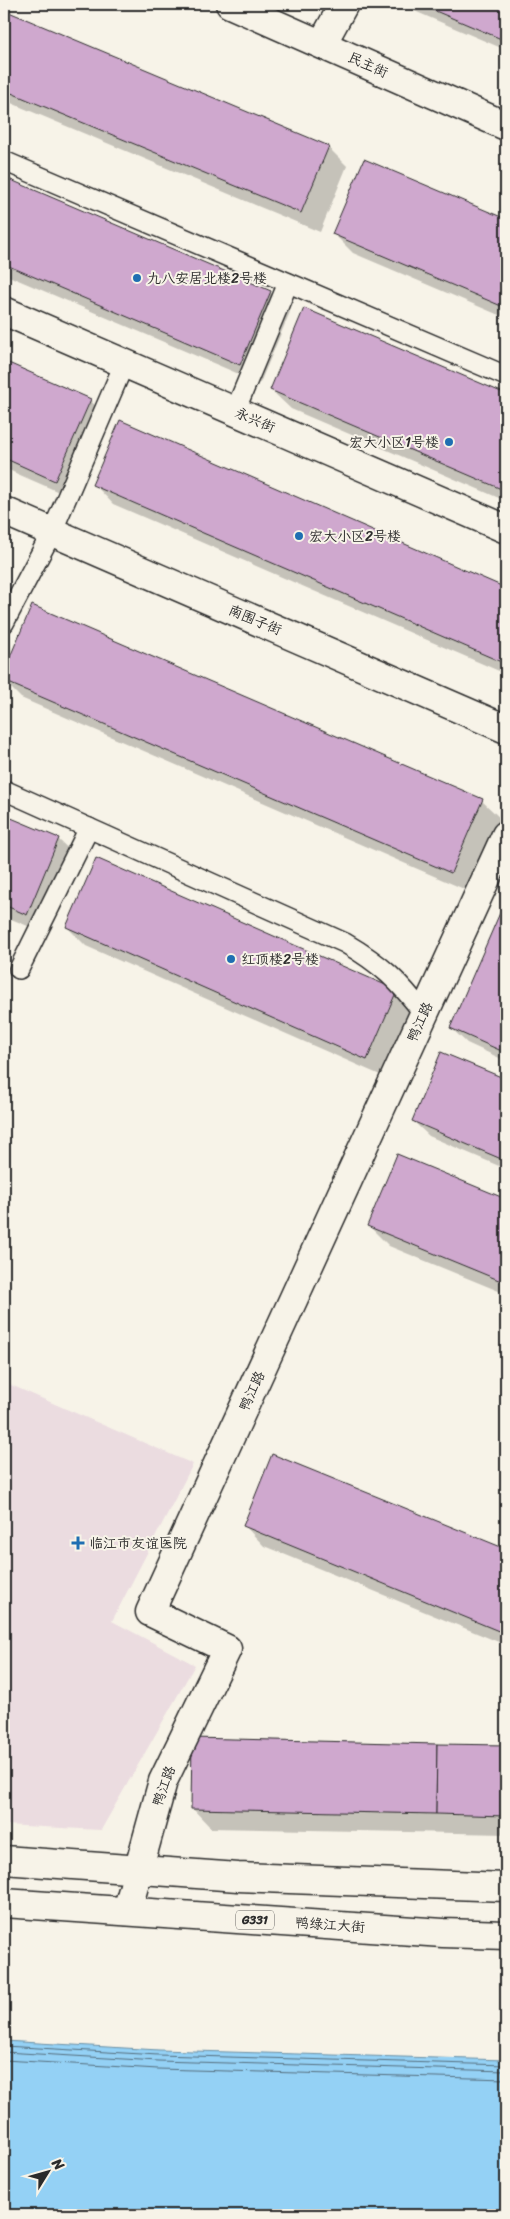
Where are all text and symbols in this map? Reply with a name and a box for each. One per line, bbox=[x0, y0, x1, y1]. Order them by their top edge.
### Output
street label: 民主街 bbox=[344, 45, 392, 85]
place label: 九八安居北楼2号楼 bbox=[147, 266, 267, 291]
marker: 九八安居北楼2号楼 bbox=[131, 272, 143, 284]
street label: 永兴街 bbox=[231, 400, 279, 440]
place label: 宏大小区1号楼 bbox=[349, 430, 439, 455]
marker: 宏大小区1号楼 bbox=[443, 436, 455, 448]
place label: 宏大小区2号楼 bbox=[309, 524, 401, 549]
marker: 宏大小区2号楼 bbox=[293, 530, 305, 542]
street label: 南围子街 bbox=[224, 598, 286, 642]
place label: 红顶楼2号楼 bbox=[241, 947, 319, 972]
marker: 红顶楼2号楼 bbox=[225, 953, 237, 965]
street label: 鸭江路 bbox=[400, 998, 440, 1046]
street label: 鸭江路 bbox=[232, 1367, 272, 1415]
place label: 临江市友谊医院 bbox=[89, 1531, 187, 1556]
marker: 临江市友谊医院 bbox=[71, 1536, 85, 1550]
street label: 鸭江路 bbox=[145, 1762, 183, 1810]
road number: G331 bbox=[236, 1910, 274, 1930]
street label: 鸭绿江大街 bbox=[294, 1910, 366, 1940]
north arrow bbox=[22, 2146, 72, 2196]
text: N bbox=[44, 2152, 71, 2176]

